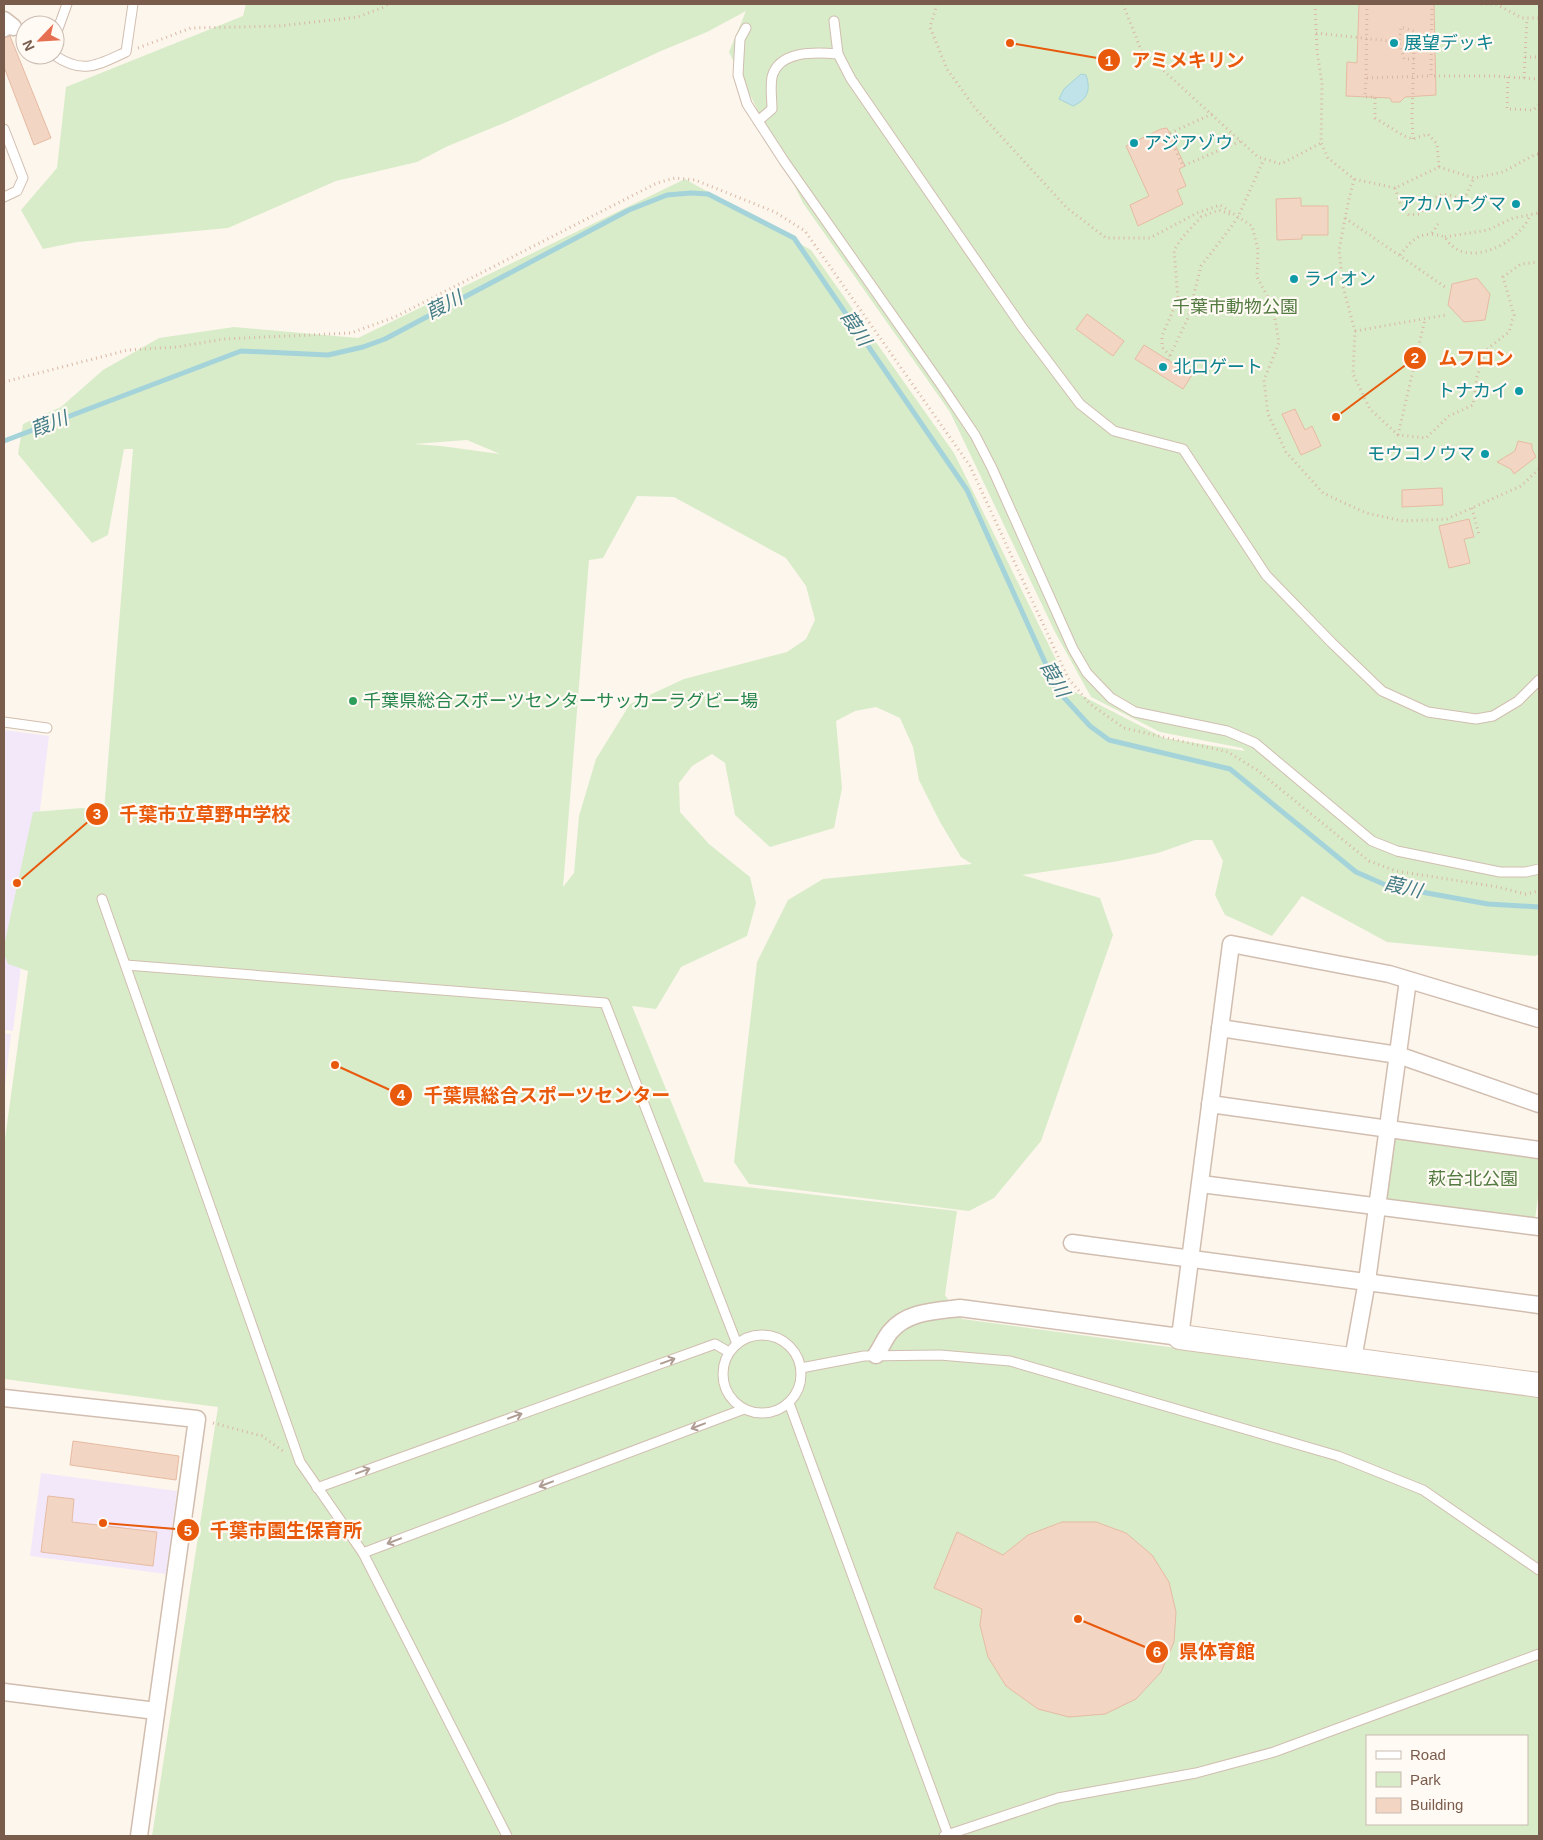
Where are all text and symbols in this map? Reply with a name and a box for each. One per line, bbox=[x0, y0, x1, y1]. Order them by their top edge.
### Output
north arrow bbox=[15, 15, 65, 65]
place label: 展望デッキ bbox=[1404, 33, 1494, 53]
marker: 展望デッキ bbox=[1388, 37, 1400, 49]
text: N bbox=[19, 38, 38, 53]
callout: アミメキリン bbox=[1096, 43, 1255, 77]
text: アミメキリン bbox=[1131, 50, 1245, 71]
text: 1 bbox=[1105, 52, 1113, 69]
place label: アジアゾウ bbox=[1144, 133, 1233, 153]
marker: アジアゾウ bbox=[1128, 137, 1140, 149]
place label: アカハナグマ bbox=[1398, 194, 1506, 214]
marker: アカハナグマ bbox=[1510, 198, 1522, 210]
place label: ライオン bbox=[1304, 269, 1376, 289]
marker: ライオン bbox=[1288, 273, 1300, 285]
water label: 葭川 bbox=[422, 286, 467, 323]
park label: 千葉市動物公園 bbox=[1172, 297, 1298, 317]
water label: 葭川 bbox=[837, 306, 876, 351]
callout: ムフロン bbox=[1403, 341, 1524, 375]
text: ムフロン bbox=[1439, 348, 1513, 369]
text: 2 bbox=[1411, 349, 1419, 366]
place label: 北口ゲート bbox=[1173, 357, 1263, 377]
marker: 北口ゲート bbox=[1157, 361, 1169, 373]
place label: トナカイ bbox=[1437, 381, 1509, 401]
marker: トナカイ bbox=[1513, 385, 1525, 397]
water label: 葭川 bbox=[27, 407, 72, 441]
place label: モウコノウマ bbox=[1367, 444, 1475, 464]
marker: モウコノウマ bbox=[1479, 448, 1491, 460]
water label: 葭川 bbox=[1036, 657, 1075, 702]
place label: 千葉県総合スポーツセンターサッカーラグビー場 bbox=[363, 691, 758, 711]
marker: 千葉県総合スポーツセンターサッカーラグビー場 bbox=[347, 695, 359, 707]
callout: 千葉市立草野中学校 bbox=[84, 797, 300, 831]
text: 千葉市立草野中学校 bbox=[119, 804, 291, 825]
text: 3 bbox=[93, 805, 101, 822]
water label: 葭川 bbox=[1382, 872, 1426, 902]
callout: 千葉県総合スポーツセンター bbox=[389, 1078, 681, 1112]
text: 千葉県総合スポーツセンター bbox=[424, 1085, 670, 1106]
text: 4 bbox=[397, 1086, 406, 1103]
park label: 萩台北公園 bbox=[1428, 1169, 1518, 1189]
one-way arrow bbox=[660, 1356, 675, 1365]
one-way arrow bbox=[507, 1411, 523, 1420]
one-way arrow bbox=[691, 1422, 707, 1431]
one-way arrow bbox=[354, 1466, 370, 1476]
one-way arrow bbox=[539, 1480, 555, 1489]
callout: 千葉市園生保育所 bbox=[175, 1513, 372, 1547]
text: 千葉市園生保育所 bbox=[210, 1520, 362, 1541]
text: 5 bbox=[184, 1522, 192, 1539]
one-way arrow bbox=[387, 1537, 403, 1546]
callout: 県体育館 bbox=[1144, 1635, 1265, 1669]
text: 県体育館 bbox=[1179, 1641, 1255, 1662]
text: 6 bbox=[1153, 1643, 1161, 1660]
legend bbox=[1366, 1735, 1528, 1825]
text: Road bbox=[1410, 1746, 1446, 1763]
text: Park bbox=[1410, 1771, 1441, 1788]
text: Building bbox=[1410, 1796, 1463, 1813]

